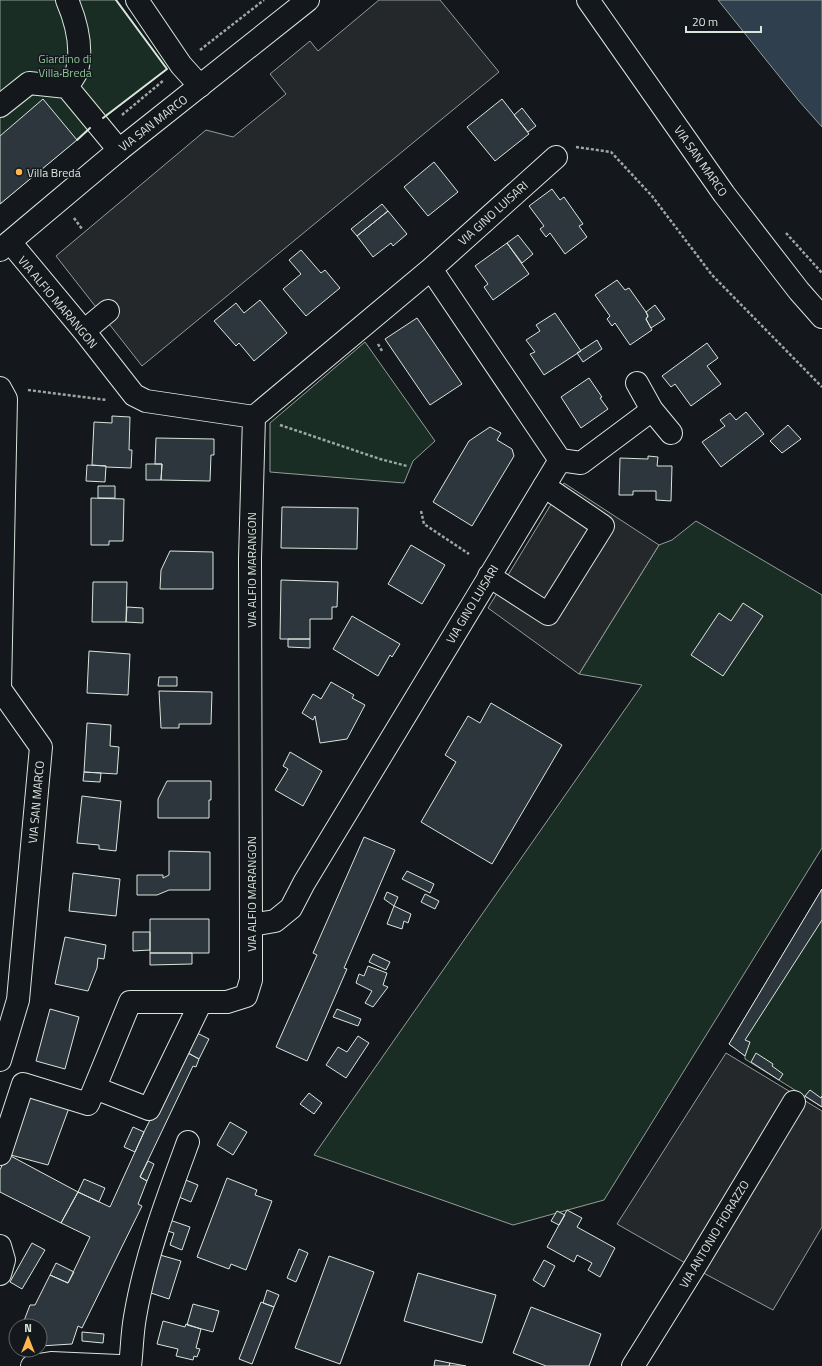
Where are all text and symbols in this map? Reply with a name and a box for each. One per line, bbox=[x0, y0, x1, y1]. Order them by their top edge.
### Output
scale bar bbox=[686, 8, 761, 34]
text: 20 m bbox=[692, 12, 718, 31]
park label: Giardino di Villa Breda bbox=[38, 49, 92, 82]
street label: VIA SAN MARCO bbox=[114, 90, 192, 156]
street label: VIA SAN MARCO bbox=[669, 122, 733, 200]
place label: Villa Breda bbox=[27, 163, 81, 182]
marker: Villa Breda bbox=[14, 167, 24, 177]
street label: VIA GINO LUISARI bbox=[454, 176, 532, 250]
street label: VIA ALFIO MARANGON bbox=[14, 252, 102, 352]
street label: VIA ALFIO MARANGON bbox=[242, 512, 261, 628]
street label: VIA GINO LUISARI bbox=[441, 561, 503, 647]
street label: VIA SAN MARCO bbox=[23, 760, 49, 844]
street label: VIA ALFIO MARANGON bbox=[242, 836, 261, 952]
street label: VIA ANTONIO FIORAZZO bbox=[674, 1176, 754, 1292]
north arrow bbox=[8, 1318, 48, 1358]
text: N bbox=[24, 1320, 32, 1336]

